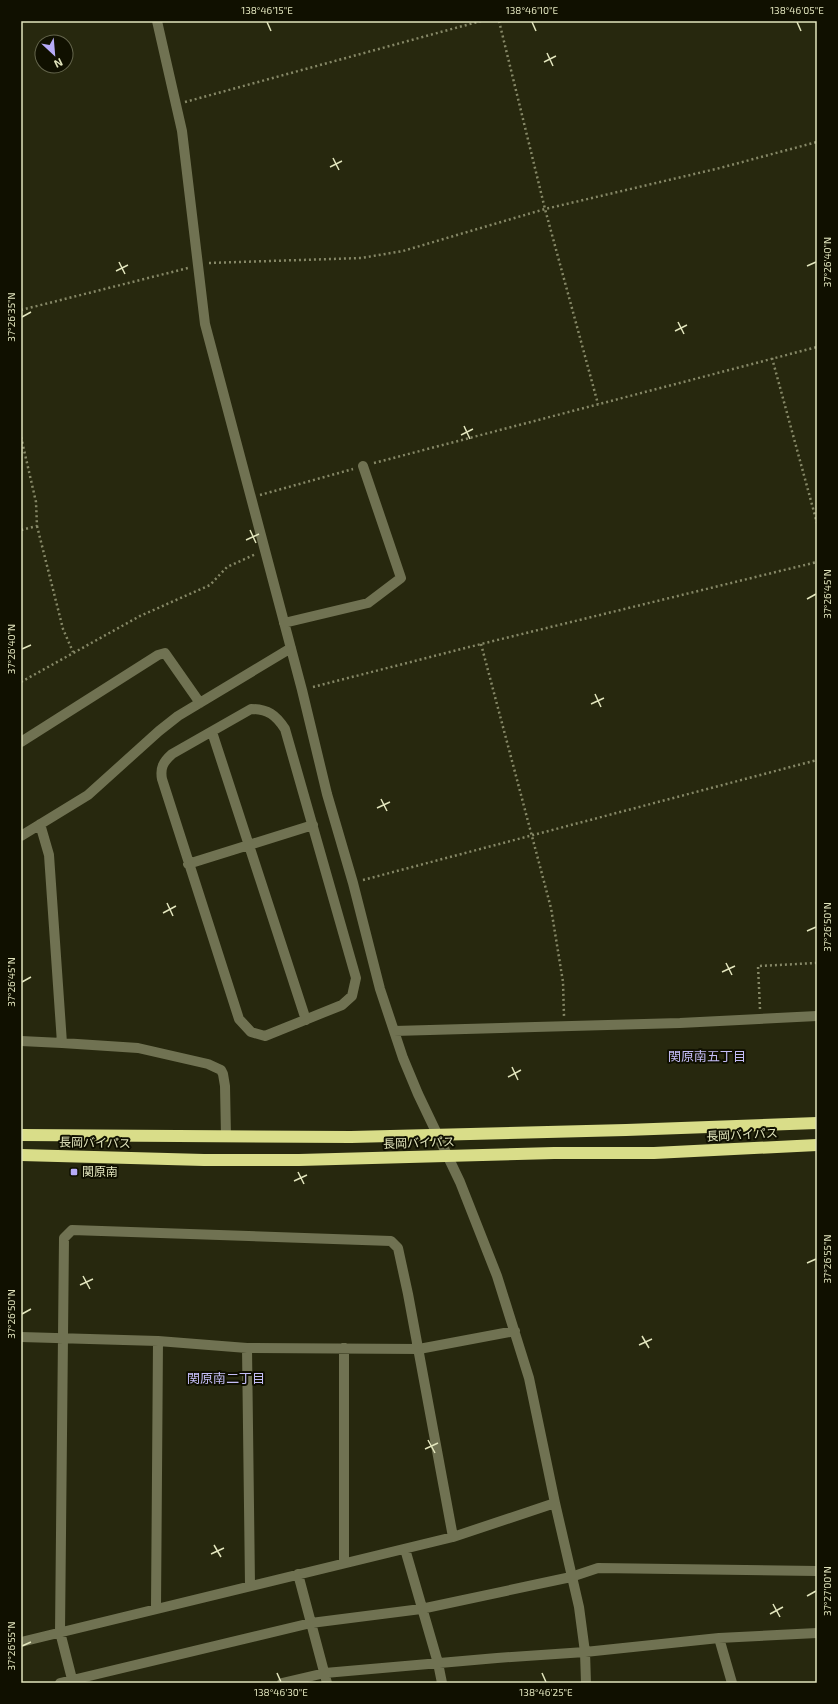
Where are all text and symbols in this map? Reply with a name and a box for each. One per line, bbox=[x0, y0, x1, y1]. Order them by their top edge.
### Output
text: 138°46'15"E bbox=[241, 4, 293, 16]
text: 138°46'10"E bbox=[506, 4, 559, 16]
text: 138°46'05"E bbox=[770, 4, 824, 16]
north arrow bbox=[34, 34, 74, 74]
text: N bbox=[52, 56, 65, 71]
text: 37°26'40"N bbox=[821, 237, 833, 287]
text: 37°26'35"N bbox=[5, 292, 17, 342]
text: 37°26'45"N bbox=[821, 569, 833, 619]
text: 37°26'40"N bbox=[5, 624, 17, 674]
text: 37°26'50"N bbox=[821, 902, 833, 952]
text: 37°26'45"N bbox=[5, 957, 17, 1007]
district label: 関原南五丁目 bbox=[668, 1048, 746, 1064]
street label: 長岡バイパス bbox=[706, 1125, 778, 1143]
street label: 長岡バイパス bbox=[59, 1134, 131, 1150]
street label: 長岡バイパス bbox=[383, 1134, 455, 1150]
place label: 関原南 bbox=[82, 1164, 118, 1178]
marker: 関原南 bbox=[69, 1167, 79, 1177]
text: 37°26'55"N bbox=[821, 1234, 833, 1284]
text: 37°26'50"N bbox=[5, 1289, 17, 1339]
district label: 関原南二丁目 bbox=[187, 1370, 265, 1386]
text: 37°27'00"N bbox=[821, 1566, 833, 1616]
text: 37°26'55"N bbox=[5, 1621, 17, 1671]
text: 138°46'30"E bbox=[254, 1686, 308, 1698]
text: 138°46'25"E bbox=[519, 1686, 573, 1698]

